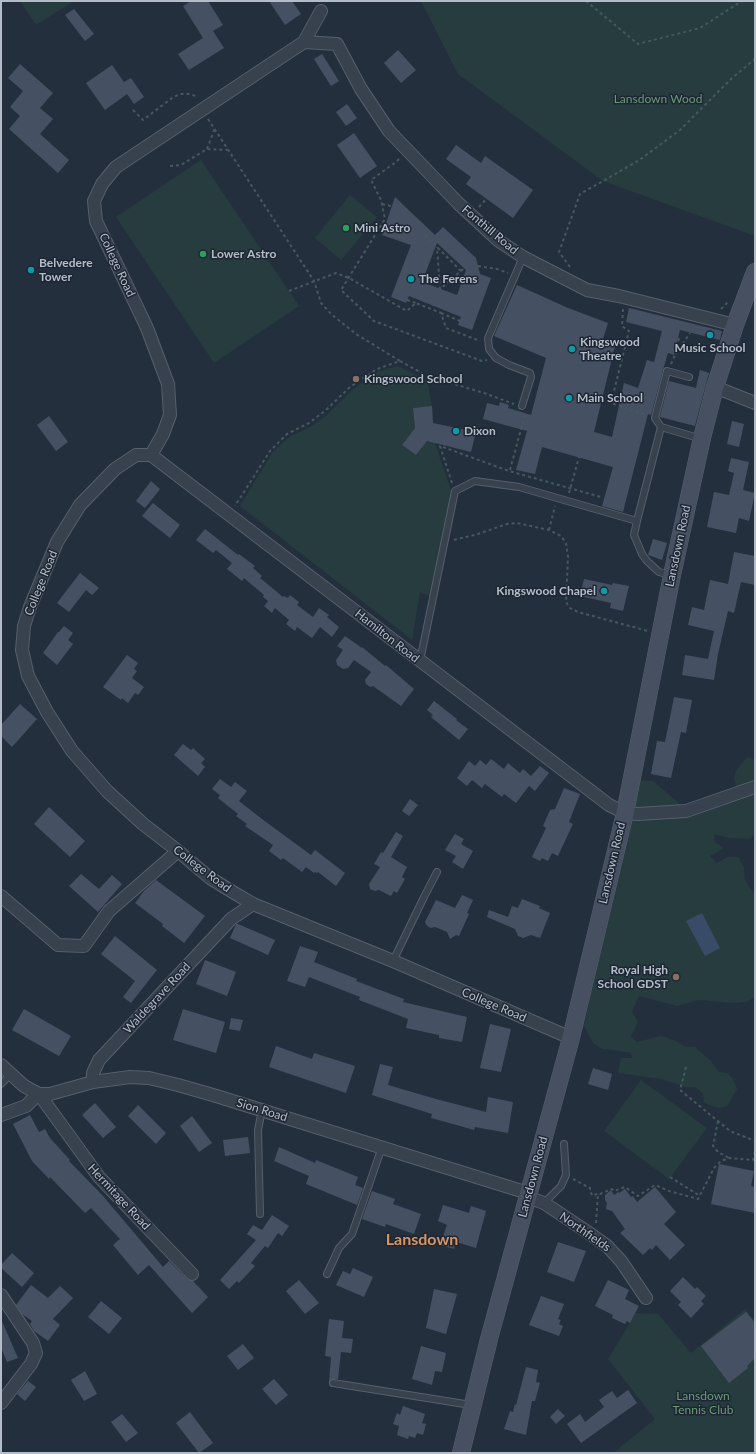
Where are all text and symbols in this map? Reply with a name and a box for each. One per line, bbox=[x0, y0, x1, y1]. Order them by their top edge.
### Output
park label: Lansdown Wood bbox=[614, 92, 702, 106]
street label: Fonthill Road bbox=[459, 202, 521, 258]
place label: Mini Astro bbox=[354, 221, 410, 235]
marker: Mini Astro bbox=[341, 223, 351, 233]
street label: College Road bbox=[96, 231, 138, 299]
place label: Lower Astro bbox=[211, 247, 276, 261]
marker: Lower Astro bbox=[198, 249, 208, 259]
place label: Belvedere Tower bbox=[39, 256, 93, 284]
marker: Belvedere Tower bbox=[26, 265, 36, 275]
place label: The Ferens bbox=[419, 272, 478, 286]
marker: The Ferens bbox=[406, 274, 416, 284]
marker: Music School bbox=[705, 330, 715, 340]
place label: Kingswood Theatre bbox=[580, 335, 640, 363]
place label: Music School bbox=[675, 341, 745, 355]
marker: Kingswood Theatre bbox=[567, 344, 577, 354]
place label: Kingswood School bbox=[364, 372, 463, 386]
marker: Kingswood School bbox=[351, 374, 361, 384]
place label: Main School bbox=[577, 391, 643, 405]
marker: Main School bbox=[564, 393, 574, 403]
place label: Dixon bbox=[464, 424, 496, 438]
marker: Dixon bbox=[451, 426, 461, 436]
street label: Lansdown Road bbox=[662, 504, 694, 588]
street label: College Road bbox=[21, 548, 61, 618]
place label: Kingswood Chapel bbox=[496, 584, 596, 598]
marker: Kingswood Chapel bbox=[599, 586, 609, 596]
street label: Hamilton Road bbox=[352, 606, 422, 666]
street label: Lansdown Road bbox=[596, 821, 628, 905]
street label: College Road bbox=[170, 843, 234, 895]
street label: Waldegrave Road bbox=[120, 959, 194, 1037]
place label: Royal High School GDST bbox=[598, 963, 668, 991]
marker: Royal High School GDST bbox=[671, 972, 681, 982]
street label: College Road bbox=[459, 985, 529, 1025]
street label: Sion Road bbox=[235, 1095, 289, 1125]
street label: Lansdown Road bbox=[515, 1135, 551, 1219]
street label: Hermitage Road bbox=[85, 1161, 153, 1233]
street label: Northfields bbox=[557, 1209, 613, 1255]
district label: Lansdown bbox=[386, 1230, 458, 1250]
park label: Lansdown Tennis Club bbox=[673, 1389, 733, 1417]

